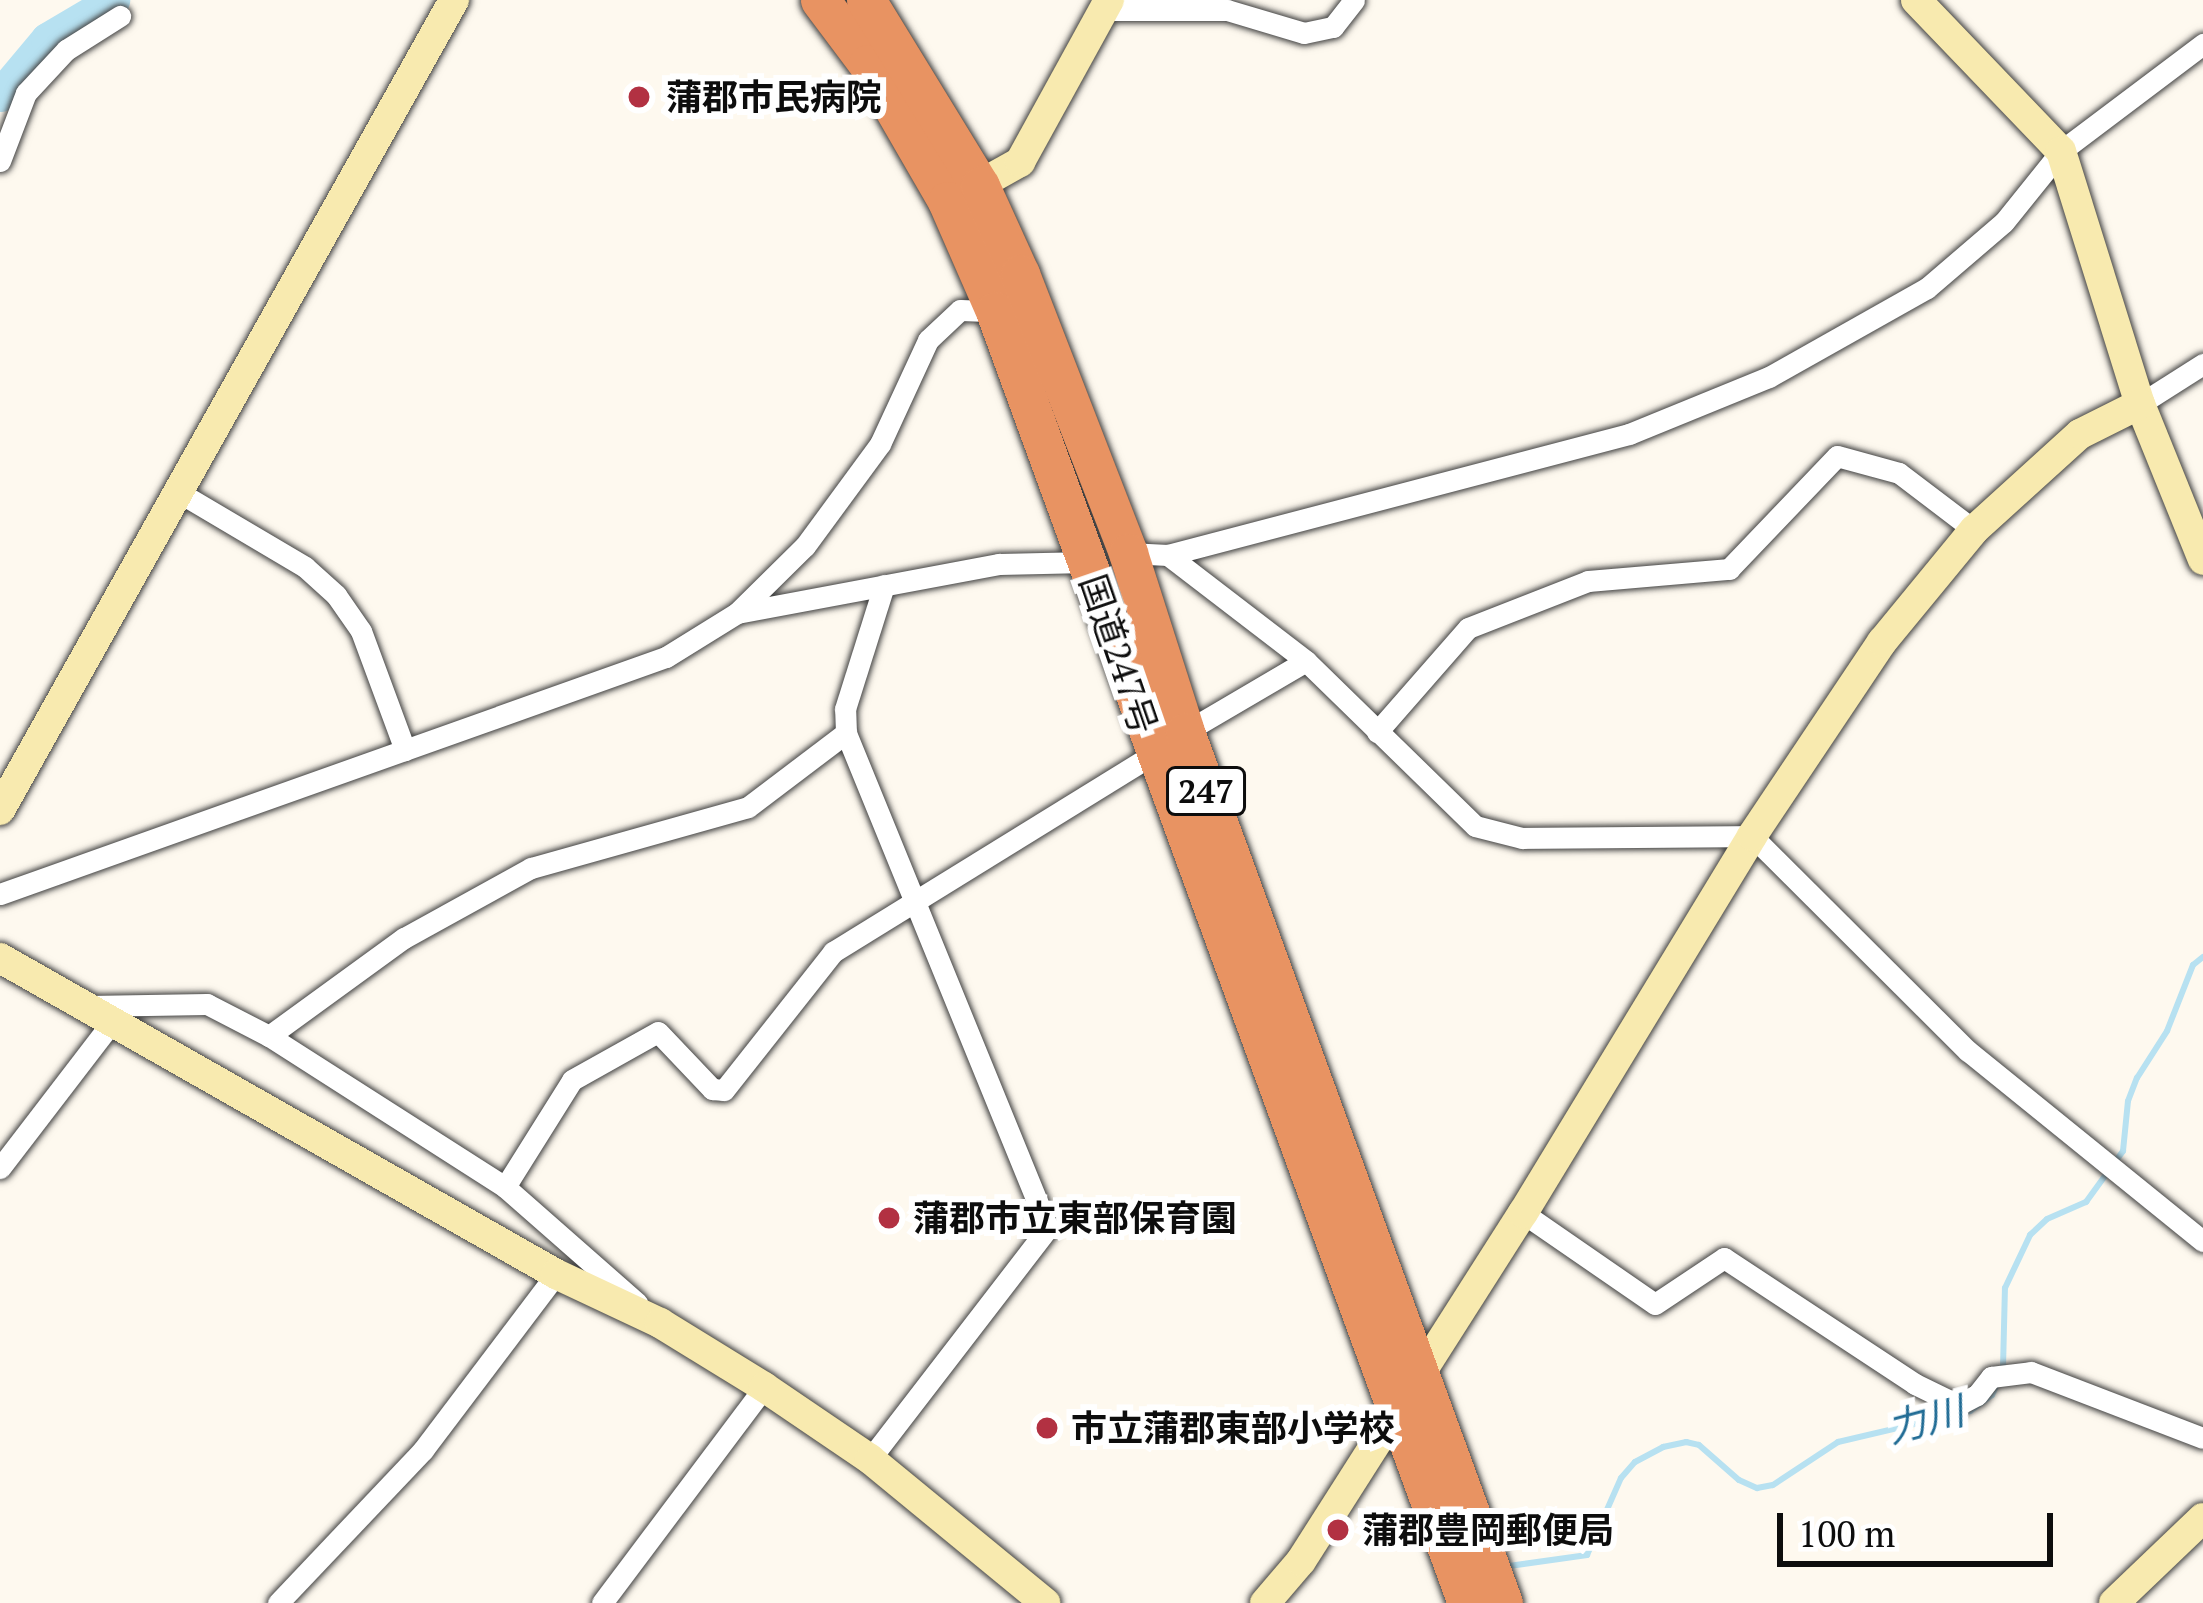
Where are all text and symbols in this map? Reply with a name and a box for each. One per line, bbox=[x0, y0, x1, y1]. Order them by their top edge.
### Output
place label: 蒲郡市民病院 bbox=[666, 75, 882, 119]
marker: 蒲郡市民病院 bbox=[623, 81, 655, 113]
street label: 国道247号 bbox=[1072, 569, 1166, 739]
road number: 247 bbox=[1164, 764, 1248, 818]
place label: 蒲郡市立東部保育園 bbox=[913, 1196, 1237, 1240]
marker: 蒲郡市立東部保育園 bbox=[876, 1205, 902, 1231]
water label: 力川 bbox=[1881, 1386, 1969, 1452]
place label: 市立蒲郡東部小学校 bbox=[1071, 1406, 1395, 1450]
marker: 市立蒲郡東部小学校 bbox=[1034, 1415, 1060, 1441]
scale bar bbox=[1783, 1489, 2059, 1563]
place label: 蒲郡豊岡郵便局 bbox=[1362, 1508, 1614, 1552]
text: 100 m bbox=[1798, 1510, 1895, 1557]
marker: 蒲郡豊岡郵便局 bbox=[1325, 1517, 1351, 1543]

